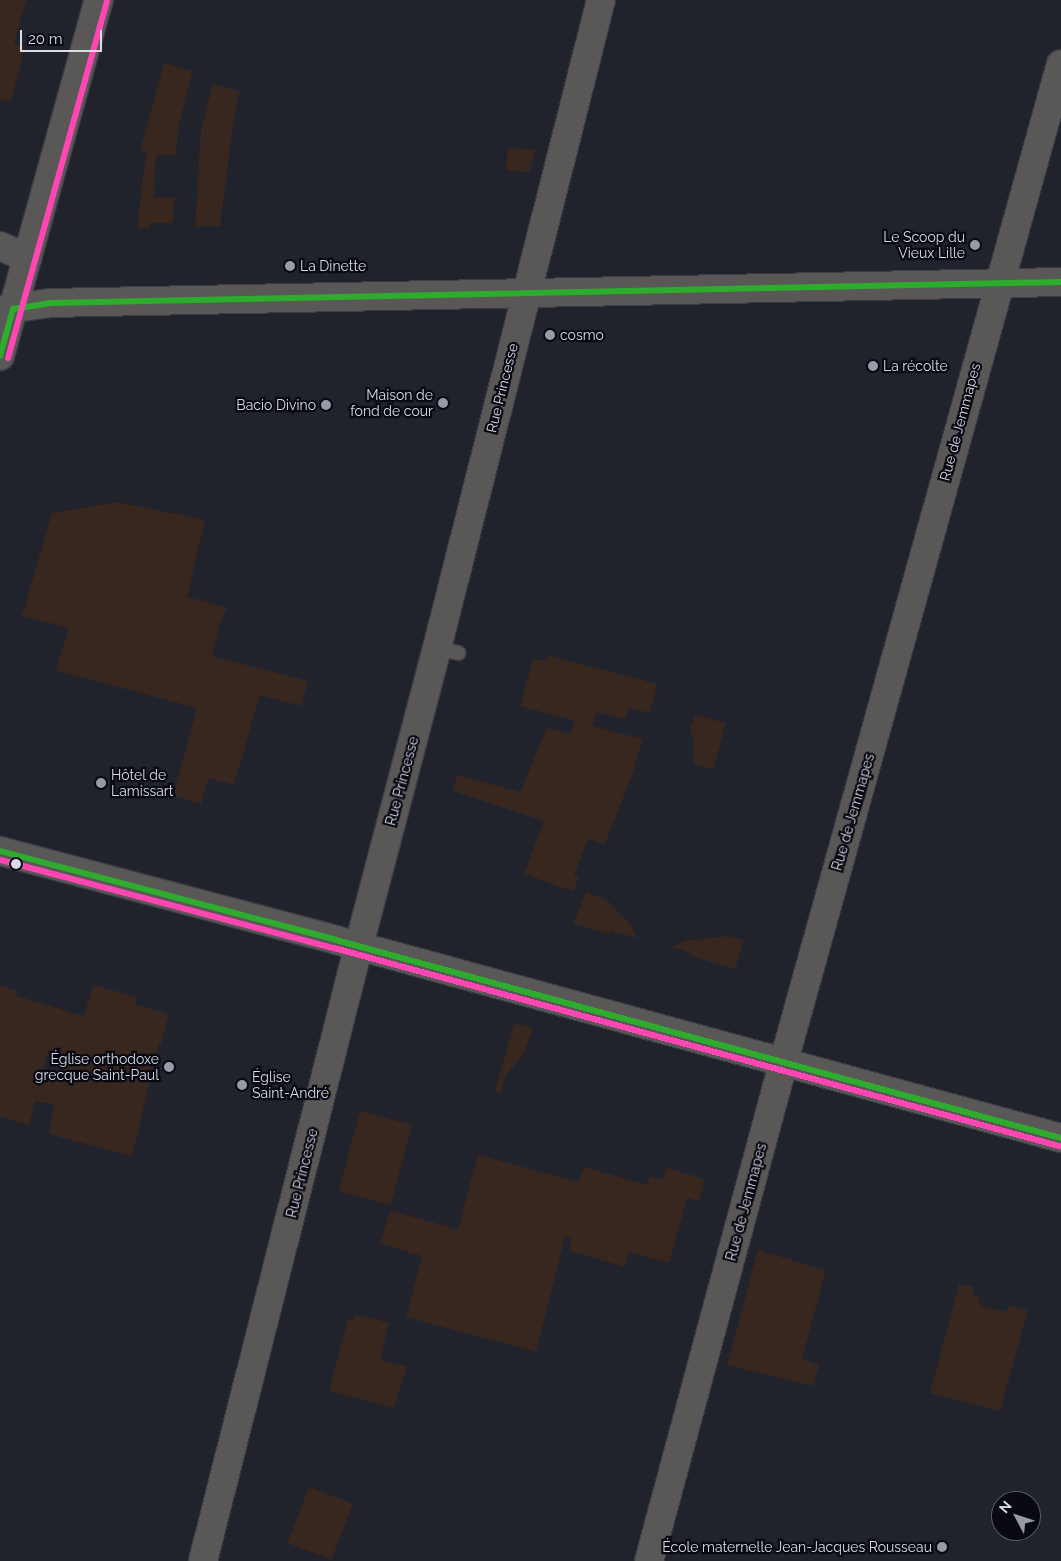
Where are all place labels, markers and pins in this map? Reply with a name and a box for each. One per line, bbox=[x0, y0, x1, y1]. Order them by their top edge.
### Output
place label: Le Scoop du Vieux Lille bbox=[883, 229, 965, 262]
marker: Le Scoop du Vieux Lille bbox=[969, 239, 981, 251]
place label: La Dinette bbox=[300, 258, 366, 274]
marker: La Dinette bbox=[284, 260, 296, 272]
place label: cosmo bbox=[560, 327, 604, 343]
marker: cosmo bbox=[544, 329, 556, 341]
place label: La récolte bbox=[883, 358, 948, 374]
marker: La récolte bbox=[867, 360, 879, 372]
place label: Maison de fond de cour bbox=[350, 387, 433, 420]
place label: Bacio Divino bbox=[236, 397, 316, 413]
marker: Maison de fond de cour bbox=[437, 397, 449, 409]
marker: Bacio Divino bbox=[320, 399, 332, 411]
place label: Hôtel de Lamissart bbox=[111, 767, 173, 800]
marker: Hôtel de Lamissart bbox=[95, 777, 107, 789]
unlabelled marker bbox=[11, 859, 21, 869]
place label: Église orthodoxe grecque Saint-Paul bbox=[35, 1051, 159, 1084]
marker: Église orthodoxe grecque Saint-Paul bbox=[163, 1061, 175, 1073]
place label: Église Saint-André bbox=[252, 1069, 329, 1102]
marker: Église Saint-André bbox=[236, 1079, 248, 1091]
place label: École maternelle Jean-Jacques Rousseau bbox=[662, 1539, 932, 1555]
marker: École maternelle Jean-Jacques Rousseau bbox=[936, 1541, 948, 1553]

